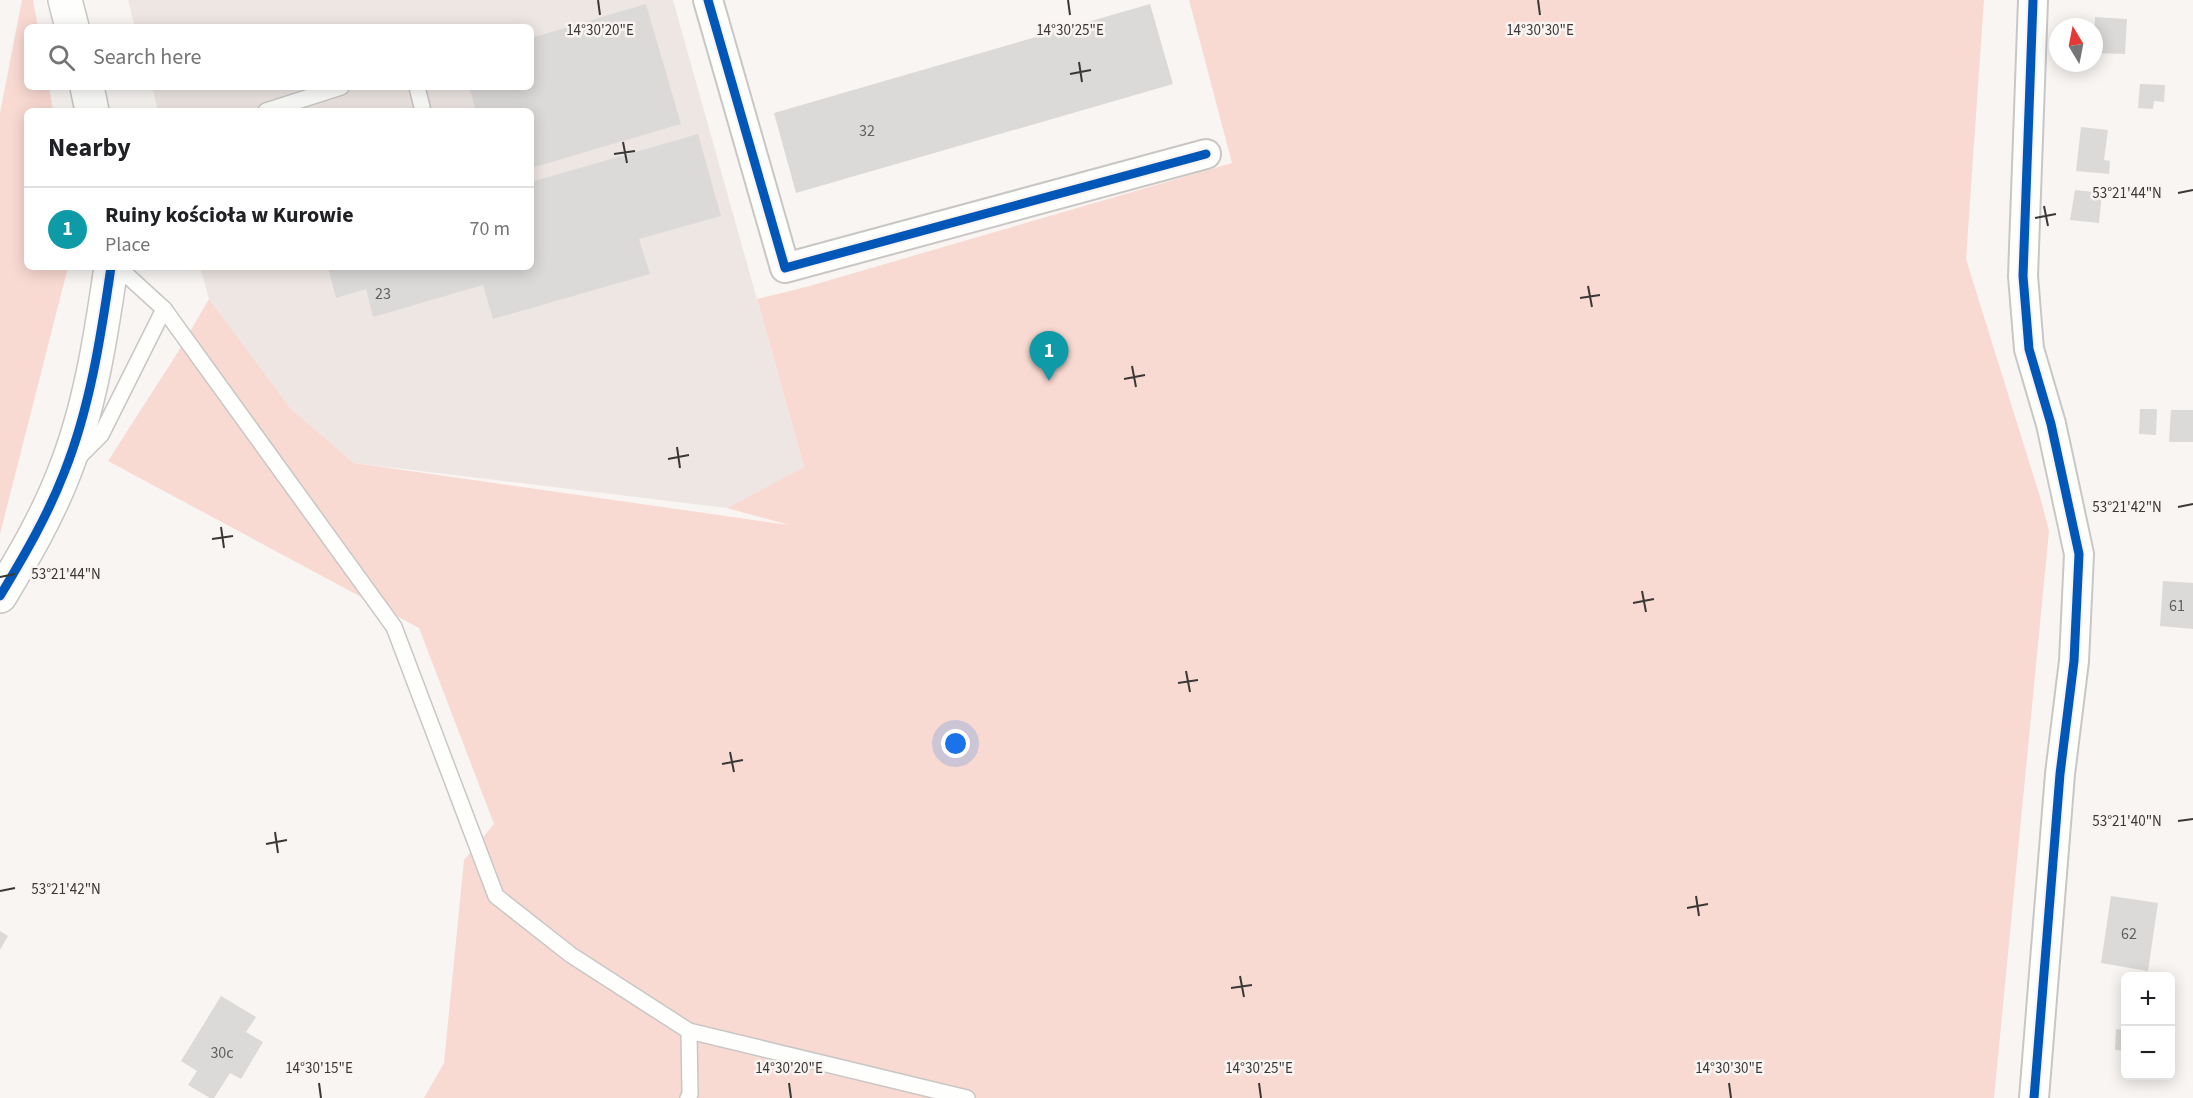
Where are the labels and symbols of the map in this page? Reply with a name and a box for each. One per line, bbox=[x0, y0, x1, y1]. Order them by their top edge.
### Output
north arrow bbox=[2049, 18, 2103, 72]
text: 14°30'20"E bbox=[566, 20, 634, 41]
text: 14°30'25"E bbox=[1036, 20, 1104, 41]
text: 14°30'30"E bbox=[1506, 20, 1574, 41]
house number: 32 bbox=[859, 120, 875, 142]
text: 53°21'44"N bbox=[2092, 183, 2162, 204]
house number: 23 bbox=[375, 283, 391, 305]
pin: 1 bbox=[1030, 332, 1068, 381]
text: 53°21'42"N bbox=[2092, 497, 2162, 518]
text: 53°21'44"N bbox=[31, 564, 101, 585]
house number: 61 bbox=[2169, 595, 2185, 617]
your location bbox=[941, 729, 970, 758]
text: 53°21'40"N bbox=[2092, 811, 2162, 832]
text: 53°21'42"N bbox=[31, 879, 101, 900]
house number: 62 bbox=[2121, 923, 2137, 945]
house number: 30c bbox=[210, 1042, 234, 1064]
text: 14°30'15"E bbox=[285, 1058, 353, 1079]
text: 14°30'20"E bbox=[755, 1058, 823, 1079]
text: 14°30'25"E bbox=[1225, 1058, 1293, 1079]
text: 14°30'30"E bbox=[1695, 1058, 1763, 1079]

